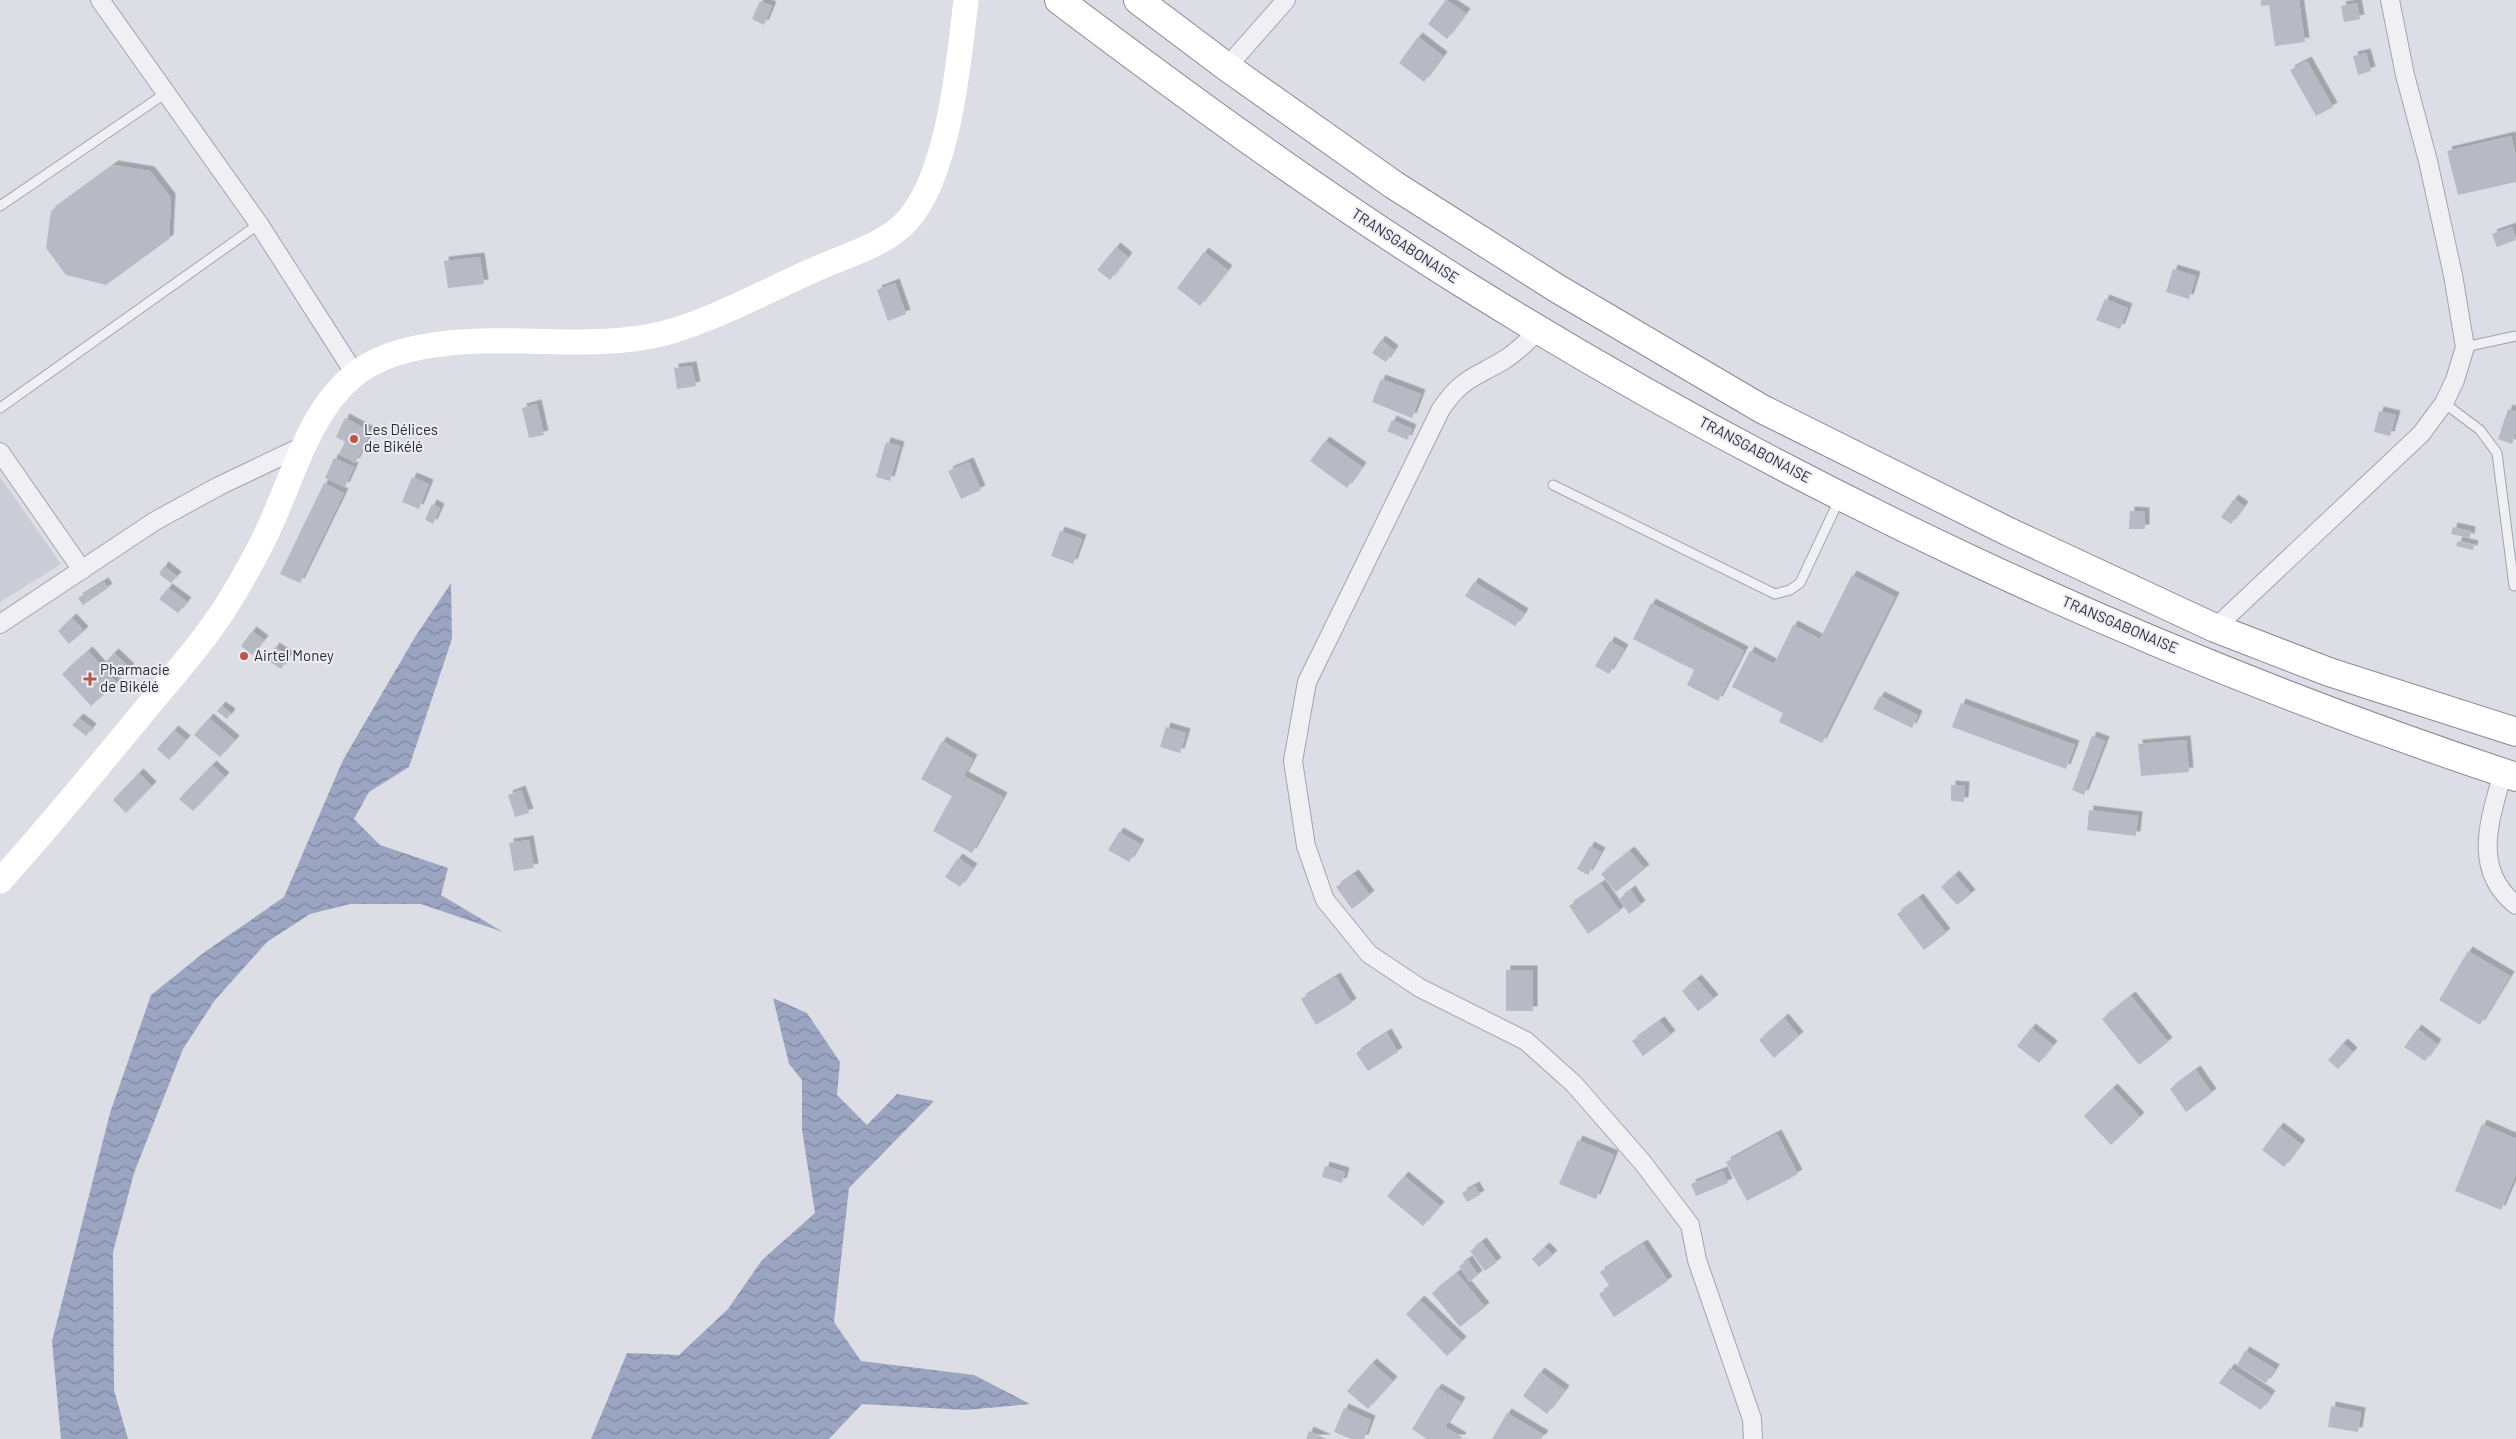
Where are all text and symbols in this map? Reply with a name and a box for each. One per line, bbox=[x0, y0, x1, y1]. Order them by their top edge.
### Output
street label: TRANSGABONAISE bbox=[1349, 204, 1463, 287]
street label: TRANSGABONAISE bbox=[1696, 412, 1815, 486]
place label: Les Délices de Bikélé bbox=[364, 420, 438, 455]
marker: Les Délices de Bikélé bbox=[348, 433, 360, 445]
street label: TRANSGABONAISE bbox=[2060, 592, 2181, 657]
place label: Airtel Money bbox=[254, 646, 334, 664]
marker: Airtel Money bbox=[238, 650, 250, 662]
place label: Pharmacie de Bikélé bbox=[100, 660, 170, 695]
marker: Pharmacie de Bikélé bbox=[84, 673, 96, 685]

